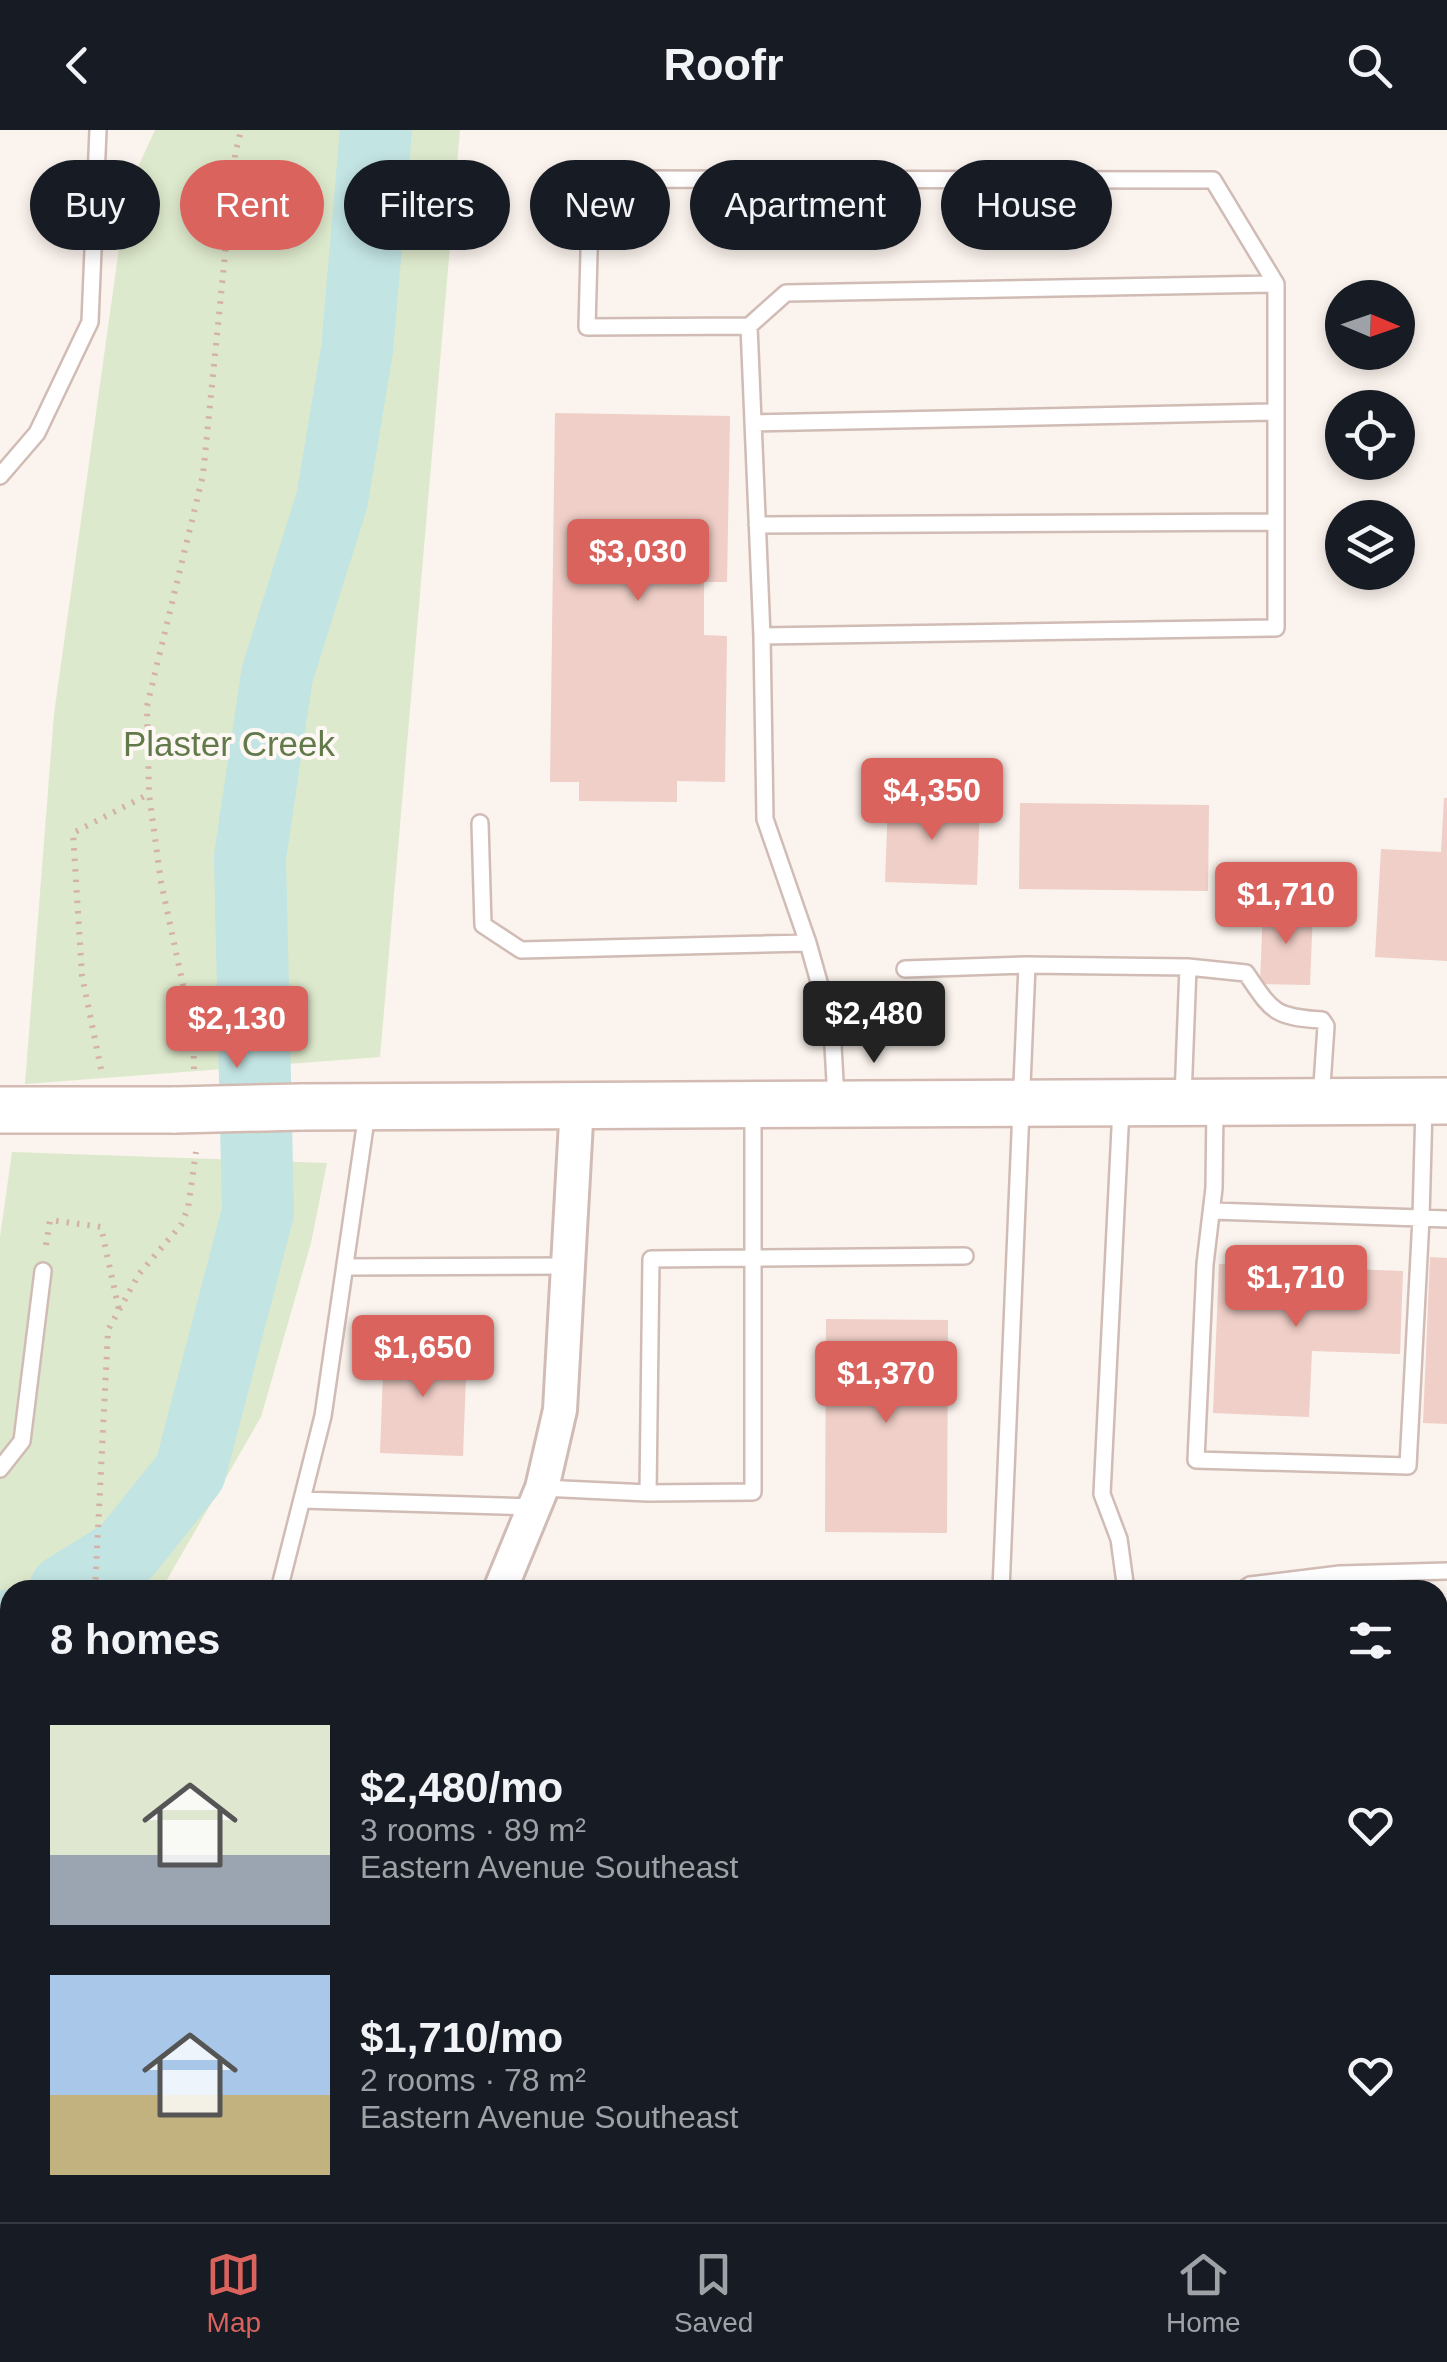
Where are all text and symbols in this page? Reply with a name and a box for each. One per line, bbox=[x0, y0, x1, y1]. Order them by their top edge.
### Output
icon: back bbox=[50, 38, 105, 93]
icon: search bbox=[1342, 38, 1397, 93]
text: Roofr bbox=[664, 39, 783, 90]
chip: Buy bbox=[30, 160, 160, 250]
chip: Rent bbox=[180, 160, 324, 250]
chip: Filters bbox=[344, 160, 510, 250]
chip: New bbox=[530, 160, 670, 250]
chip: Apartment bbox=[690, 160, 921, 250]
chip: House bbox=[941, 160, 1112, 250]
north arrow bbox=[1325, 280, 1415, 370]
map controls bbox=[1325, 280, 1415, 590]
button: locate bbox=[1325, 390, 1415, 480]
button: layers bbox=[1325, 500, 1415, 590]
pin: $3,030 bbox=[557, 519, 719, 604]
text: $3,030 bbox=[589, 533, 687, 569]
park label: Plaster Creek bbox=[123, 724, 336, 763]
pin: $4,350 bbox=[851, 758, 1013, 843]
text: $4,350 bbox=[883, 772, 981, 808]
pin: $1,710 bbox=[1205, 862, 1367, 947]
text: $1,710 bbox=[1237, 876, 1335, 912]
pin: $2,480 bbox=[793, 981, 955, 1066]
pin: $2,130 bbox=[156, 986, 318, 1071]
text: $2,480 bbox=[825, 995, 923, 1031]
text: $2,130 bbox=[188, 1000, 286, 1036]
pin: $1,710 bbox=[1215, 1245, 1377, 1330]
text: $1,710 bbox=[1247, 1259, 1345, 1295]
pin: $1,650 bbox=[342, 1315, 504, 1400]
text: $1,650 bbox=[374, 1329, 472, 1365]
pin: $1,370 bbox=[805, 1341, 967, 1426]
text: $1,370 bbox=[837, 1355, 935, 1391]
icon: filters bbox=[1343, 1613, 1398, 1668]
text: 8 homes bbox=[50, 1616, 220, 1663]
text: $2,480/mo bbox=[360, 1764, 563, 1811]
icon: home bbox=[130, 1765, 250, 1885]
icon: heart bbox=[1343, 1798, 1398, 1853]
text: 3 rooms · 89 m² bbox=[360, 1812, 586, 1848]
text: Eastern Avenue Southeast bbox=[360, 1849, 738, 1885]
text: $1,710/mo bbox=[360, 2014, 563, 2061]
icon: home bbox=[130, 2015, 250, 2135]
icon: heart bbox=[1343, 2048, 1398, 2103]
text: 2 rooms · 78 m² bbox=[360, 2062, 586, 2098]
text: Eastern Avenue Southeast bbox=[360, 2099, 738, 2135]
tab: Map bbox=[206, 2247, 261, 2339]
tab: Saved bbox=[674, 2247, 753, 2339]
tab: Home bbox=[1166, 2247, 1241, 2339]

